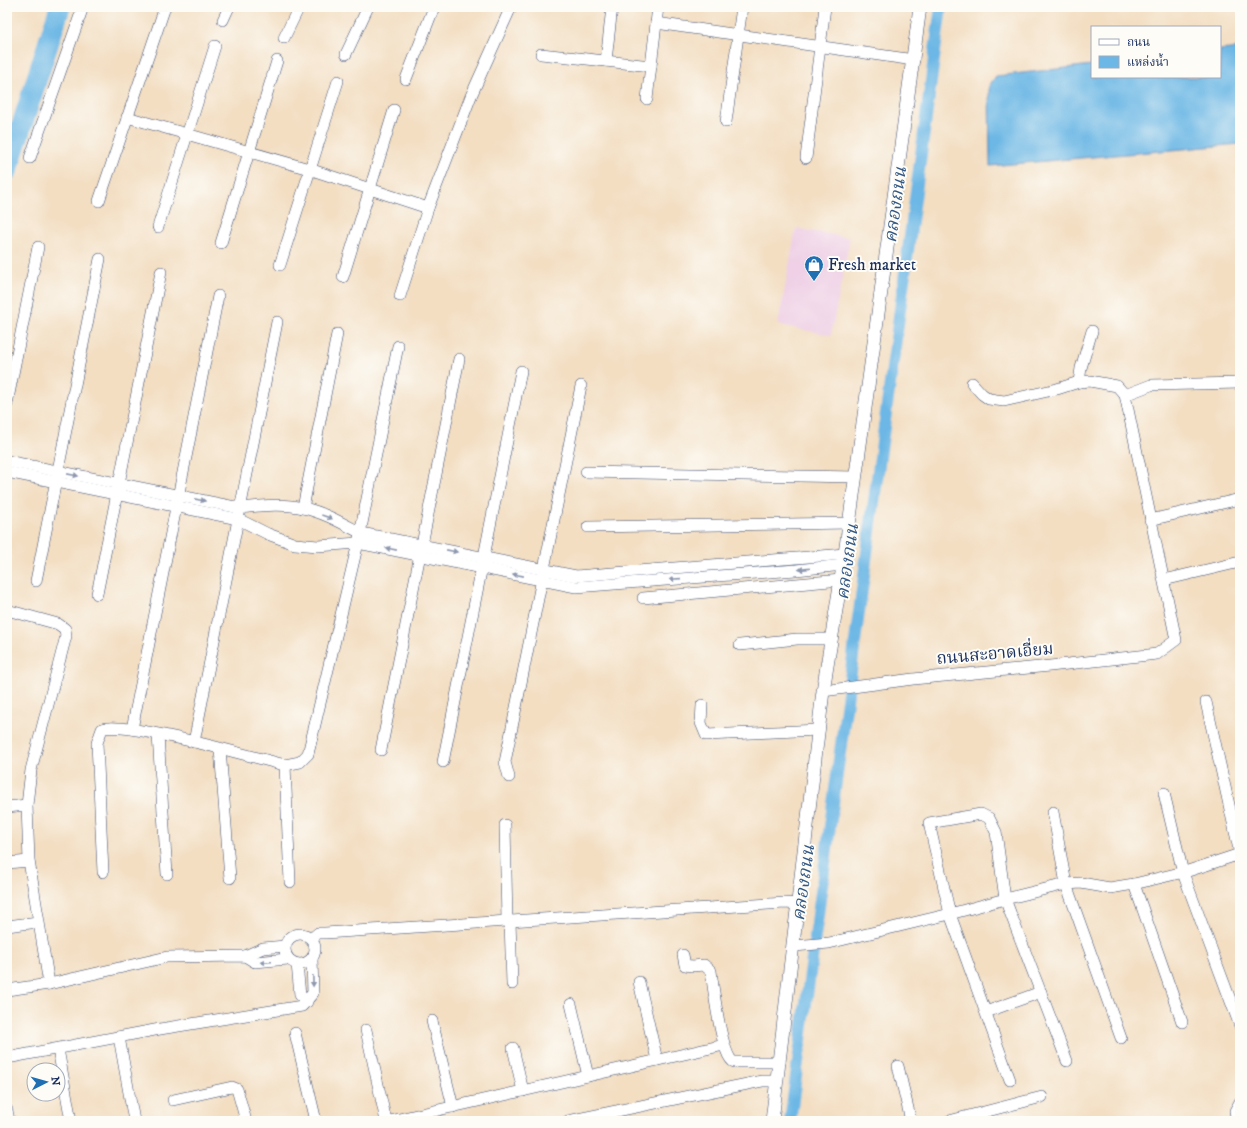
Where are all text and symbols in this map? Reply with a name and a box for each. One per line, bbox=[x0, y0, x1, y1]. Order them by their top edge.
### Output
legend bbox=[1091, 26, 1221, 78]
text: ถนน bbox=[1127, 35, 1150, 50]
text: แหล่งน้ำ bbox=[1127, 53, 1169, 70]
water label: คลองถนน bbox=[880, 166, 912, 244]
shop icon: Fresh market bbox=[803, 254, 825, 282]
place label: Fresh market bbox=[828, 254, 917, 276]
one-way arrow bbox=[67, 472, 79, 478]
one-way arrow bbox=[194, 498, 206, 504]
one-way arrow bbox=[322, 514, 334, 520]
water label: คลองถนน bbox=[832, 523, 864, 601]
one-way arrow bbox=[385, 546, 397, 552]
one-way arrow bbox=[446, 548, 458, 554]
one-way arrow bbox=[798, 566, 810, 572]
one-way arrow bbox=[512, 572, 524, 578]
one-way arrow bbox=[669, 576, 681, 583]
street label: ถนนสะอาดเอี่ยม bbox=[935, 636, 1054, 670]
water label: คลองถนน bbox=[788, 844, 820, 922]
one-way arrow bbox=[260, 958, 272, 965]
one-way arrow bbox=[310, 975, 316, 988]
north arrow bbox=[26, 1062, 66, 1102]
text: N bbox=[48, 1076, 62, 1086]

